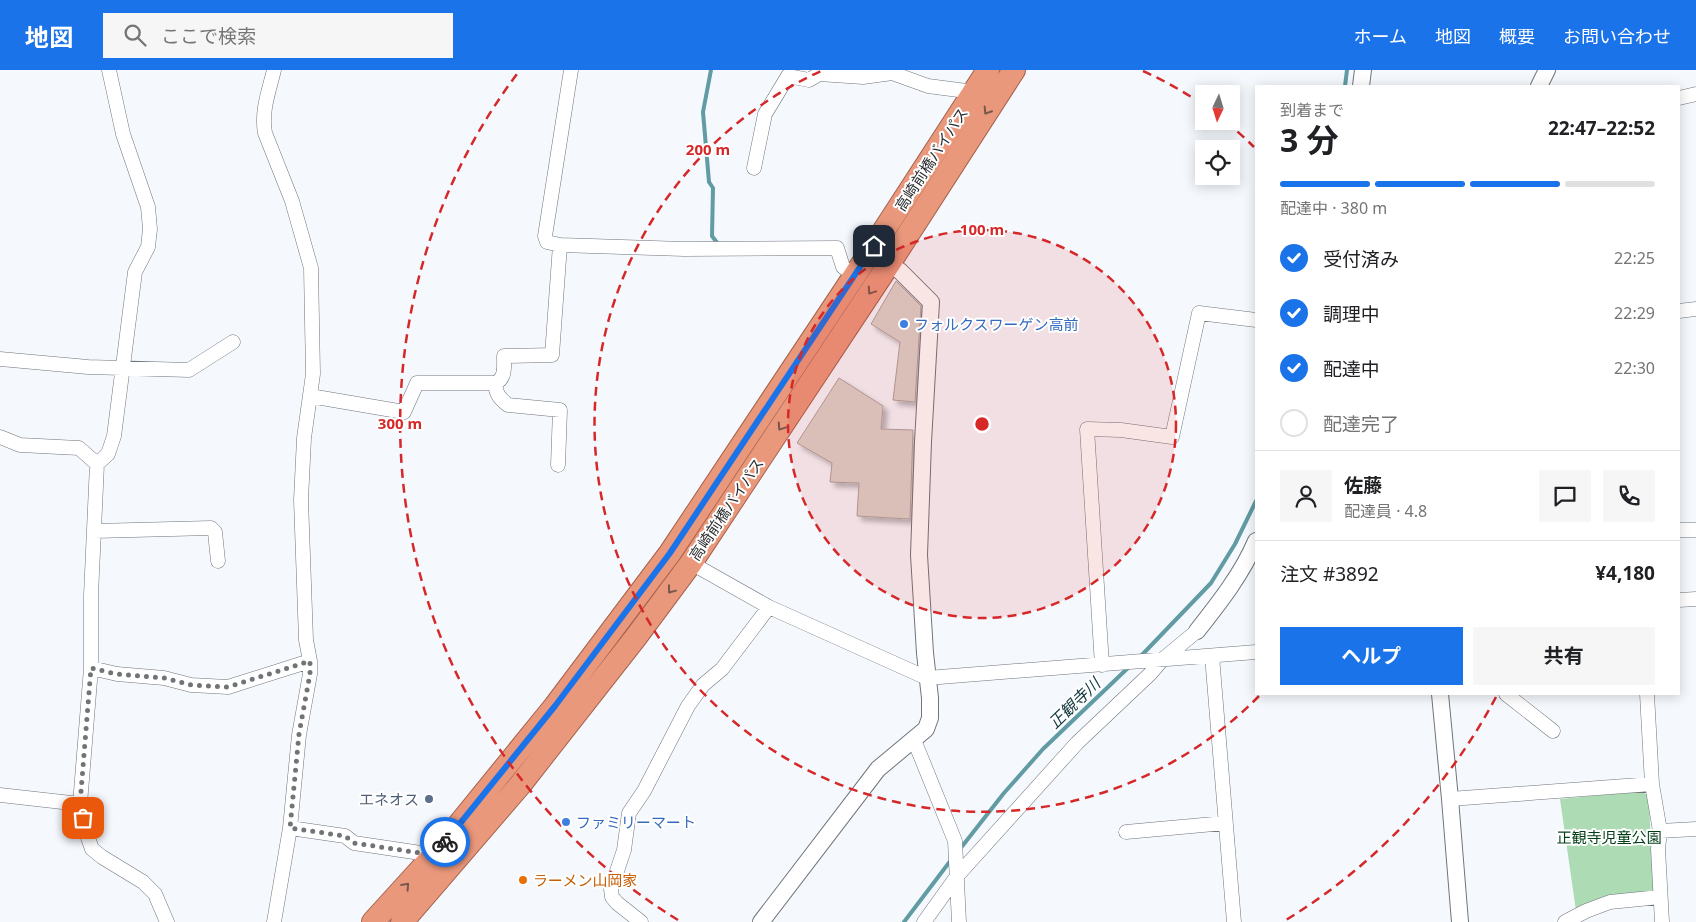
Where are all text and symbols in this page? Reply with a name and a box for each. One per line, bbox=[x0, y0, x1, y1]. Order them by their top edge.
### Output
search box bbox=[103, 13, 453, 58]
text: 地図 bbox=[25, 20, 73, 53]
icon: search bbox=[121, 21, 149, 49]
text: ここで検索 bbox=[161, 23, 256, 49]
text: ホーム bbox=[1354, 24, 1407, 48]
text: 地図 bbox=[1435, 24, 1471, 48]
text: 概要 bbox=[1499, 24, 1535, 48]
text: お問い合わせ bbox=[1563, 24, 1671, 48]
north arrow bbox=[1195, 85, 1240, 130]
map controls bbox=[1195, 85, 1240, 185]
text: 到着まで bbox=[1280, 99, 1344, 121]
street label: 高崎前橋バイパス bbox=[890, 103, 972, 215]
one-way arrow bbox=[984, 105, 994, 114]
text: 22:47–22:52 bbox=[1548, 115, 1655, 141]
text: 3 分 bbox=[1280, 118, 1339, 161]
text: 200 m bbox=[686, 139, 730, 159]
button: locate bbox=[1195, 140, 1240, 185]
text: 配達中 · 380 m bbox=[1280, 197, 1387, 219]
text: 100 m bbox=[960, 219, 1004, 239]
pin bbox=[853, 225, 895, 267]
icon: home bbox=[860, 232, 888, 260]
icon: check bbox=[1280, 244, 1308, 272]
text: 受付済み bbox=[1323, 246, 1399, 272]
text: 22:25 bbox=[1614, 247, 1655, 269]
one-way arrow bbox=[868, 286, 877, 295]
icon: check bbox=[1280, 299, 1308, 327]
text: 調理中 bbox=[1323, 301, 1380, 327]
text: 22:29 bbox=[1614, 302, 1655, 324]
place label: フォルクスワーゲン高前 bbox=[914, 314, 1079, 334]
marker: フォルクスワーゲン高前 bbox=[898, 318, 910, 330]
icon: check bbox=[1280, 354, 1308, 382]
text: 配達中 bbox=[1323, 356, 1380, 382]
text: 22:30 bbox=[1614, 357, 1655, 379]
text: 配達完了 bbox=[1323, 411, 1399, 437]
text: 300 m bbox=[378, 413, 422, 433]
centre of rings bbox=[973, 415, 991, 433]
one-way arrow bbox=[778, 421, 787, 431]
street label: 高崎前橋バイパス bbox=[684, 454, 768, 564]
button: person bbox=[1280, 470, 1332, 522]
button: chat bbox=[1539, 470, 1591, 522]
button: phone bbox=[1603, 470, 1655, 522]
text: 佐藤 bbox=[1344, 472, 1382, 498]
text: 配達員 · 4.8 bbox=[1344, 500, 1427, 522]
text: ¥4,180 bbox=[1595, 560, 1655, 586]
text: 注文 #3892 bbox=[1280, 561, 1379, 587]
one-way arrow bbox=[668, 584, 676, 593]
button: ヘルプ bbox=[1280, 627, 1463, 685]
button: 共有 bbox=[1473, 627, 1655, 685]
water label: 正観寺川 bbox=[1043, 671, 1106, 733]
place label: エネオス bbox=[359, 789, 419, 809]
marker: エネオス bbox=[423, 793, 435, 805]
pin bbox=[62, 797, 104, 839]
icon: bag bbox=[69, 804, 97, 832]
place label: ファミリーマート bbox=[576, 812, 696, 832]
marker: ファミリーマート bbox=[560, 816, 572, 828]
courier bbox=[420, 817, 470, 867]
park label: 正観寺児童公園 bbox=[1556, 827, 1662, 847]
icon: bike bbox=[431, 828, 459, 856]
place label: ラーメン山岡家 bbox=[533, 870, 637, 890]
marker: ラーメン山岡家 bbox=[517, 874, 529, 886]
one-way arrow bbox=[400, 882, 409, 891]

